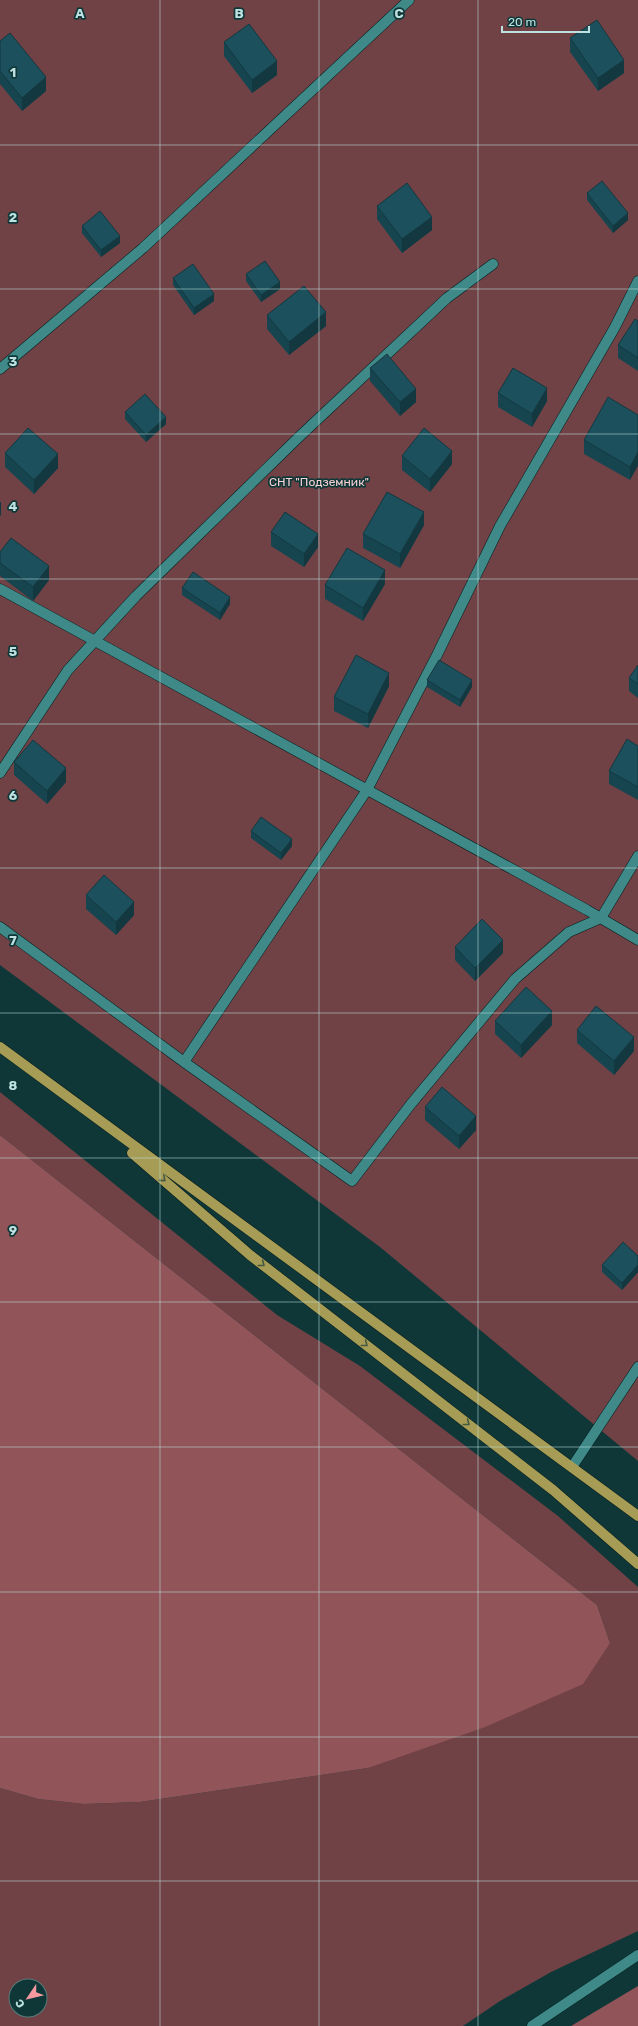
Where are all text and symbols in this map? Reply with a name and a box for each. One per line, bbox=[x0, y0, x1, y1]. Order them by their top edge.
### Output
text: A bbox=[75, 6, 85, 21]
text: B bbox=[234, 6, 244, 21]
text: C bbox=[394, 6, 404, 21]
scale bar bbox=[502, 8, 589, 34]
text: 20 m bbox=[508, 15, 536, 29]
text: 1 bbox=[10, 65, 16, 80]
text: 2 bbox=[9, 210, 17, 225]
text: 3 bbox=[9, 354, 18, 369]
park label: СНТ "Подземник" bbox=[269, 475, 369, 489]
text: 4 bbox=[9, 499, 18, 514]
text: 5 bbox=[9, 644, 17, 659]
text: 6 bbox=[9, 788, 18, 803]
text: 7 bbox=[9, 933, 17, 948]
text: 8 bbox=[9, 1078, 18, 1093]
one-way arrow bbox=[159, 1175, 166, 1182]
text: 9 bbox=[9, 1223, 17, 1238]
one-way arrow bbox=[257, 1259, 264, 1266]
one-way arrow bbox=[360, 1339, 367, 1346]
one-way arrow bbox=[463, 1419, 470, 1426]
north arrow bbox=[8, 1978, 48, 2018]
text: С bbox=[13, 1996, 28, 2010]

